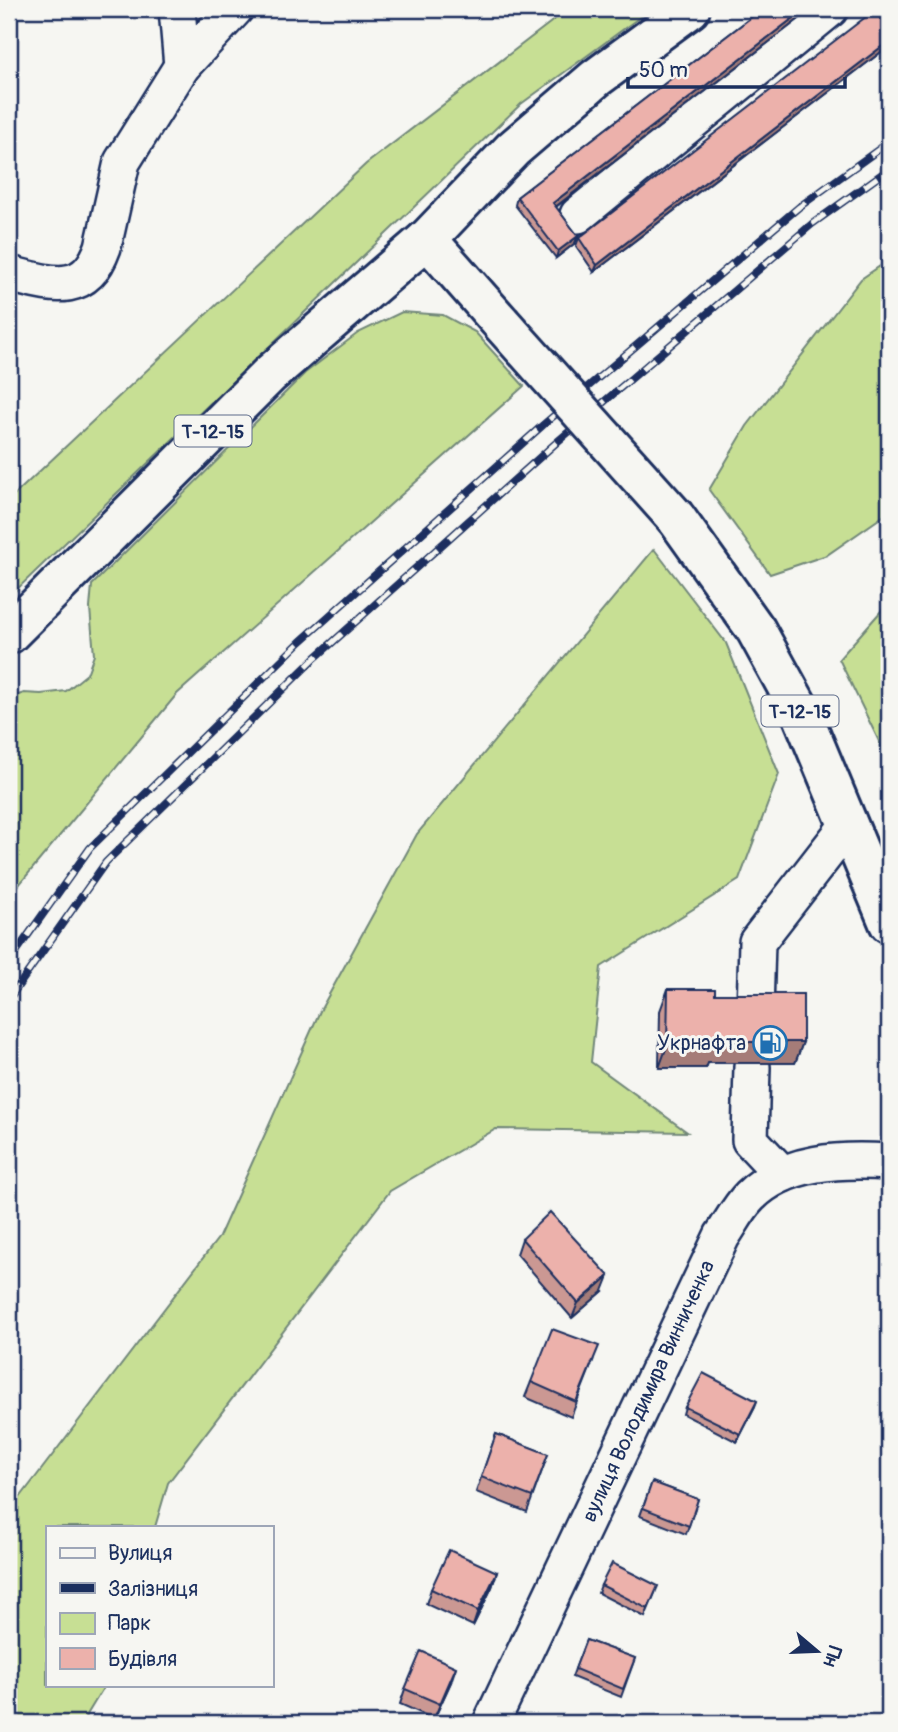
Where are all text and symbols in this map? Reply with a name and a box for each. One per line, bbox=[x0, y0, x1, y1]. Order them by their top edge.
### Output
scale bar bbox=[628, 46, 846, 90]
text: 50 m bbox=[639, 57, 688, 84]
road number: Т-12-15 bbox=[174, 416, 252, 446]
road number: Т-12-15 bbox=[762, 696, 838, 726]
fuel station icon: Укрнафта bbox=[751, 1024, 789, 1062]
place label: Укрнафта bbox=[657, 1030, 746, 1057]
street label: вулиця Володимира Винниченка bbox=[576, 1256, 721, 1526]
legend bbox=[46, 1526, 273, 1686]
text: Вулиця bbox=[108, 1540, 172, 1567]
text: Залізниця bbox=[108, 1576, 198, 1603]
text: Парк bbox=[108, 1610, 151, 1637]
north arrow bbox=[782, 1616, 852, 1686]
text: Пн bbox=[817, 1642, 847, 1670]
text: Будівля bbox=[108, 1646, 177, 1673]

